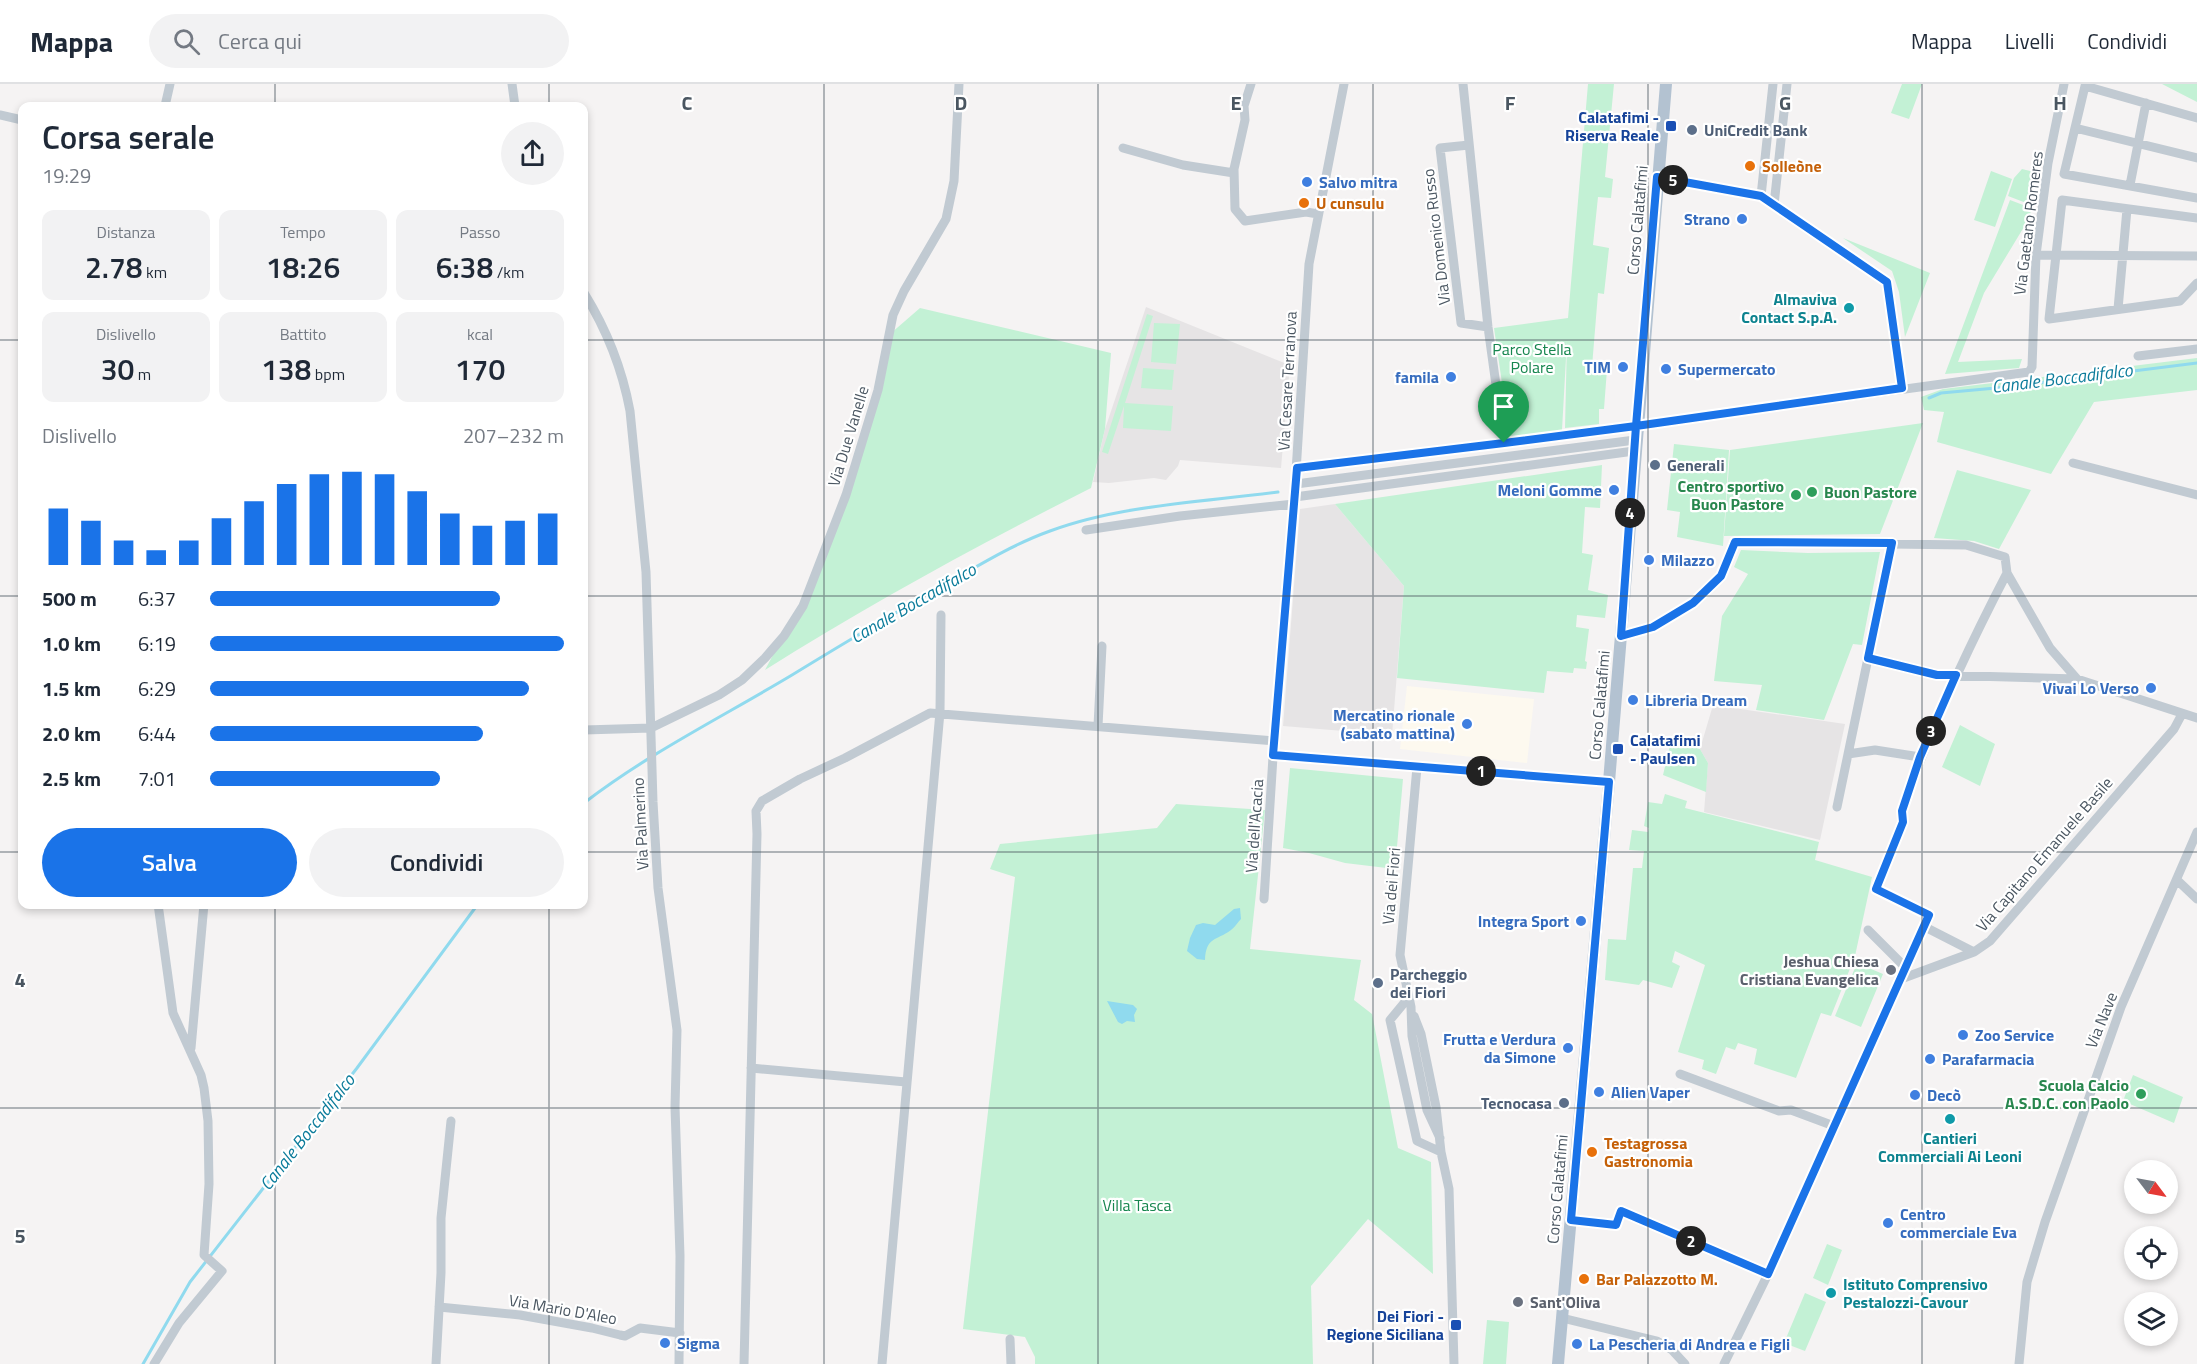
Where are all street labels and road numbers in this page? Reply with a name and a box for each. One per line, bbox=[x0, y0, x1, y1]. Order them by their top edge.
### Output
street label: Via Gaetano Romeres bbox=[2007, 150, 2049, 296]
street label: Corso Calatafimi bbox=[1620, 164, 1654, 276]
street label: Via Domenico Russo bbox=[1416, 167, 1456, 307]
street label: Via Cesare Terranova bbox=[1271, 310, 1303, 452]
street label: Via Due Vanelle bbox=[821, 383, 875, 489]
street label: Corso Calatafimi bbox=[1582, 649, 1616, 761]
street label: Via Capitano Emanuele Basile bbox=[1970, 771, 2118, 937]
street label: Via Palmerino bbox=[626, 777, 654, 871]
street label: Via dell'Acacia bbox=[1239, 778, 1269, 874]
street label: Via dei Fiori bbox=[1376, 846, 1406, 926]
street label: Via Nave bbox=[2079, 988, 2123, 1052]
street label: Corso Calatafimi bbox=[1540, 1133, 1574, 1245]
street label: Via Mario D'Aleo bbox=[507, 1288, 619, 1330]

